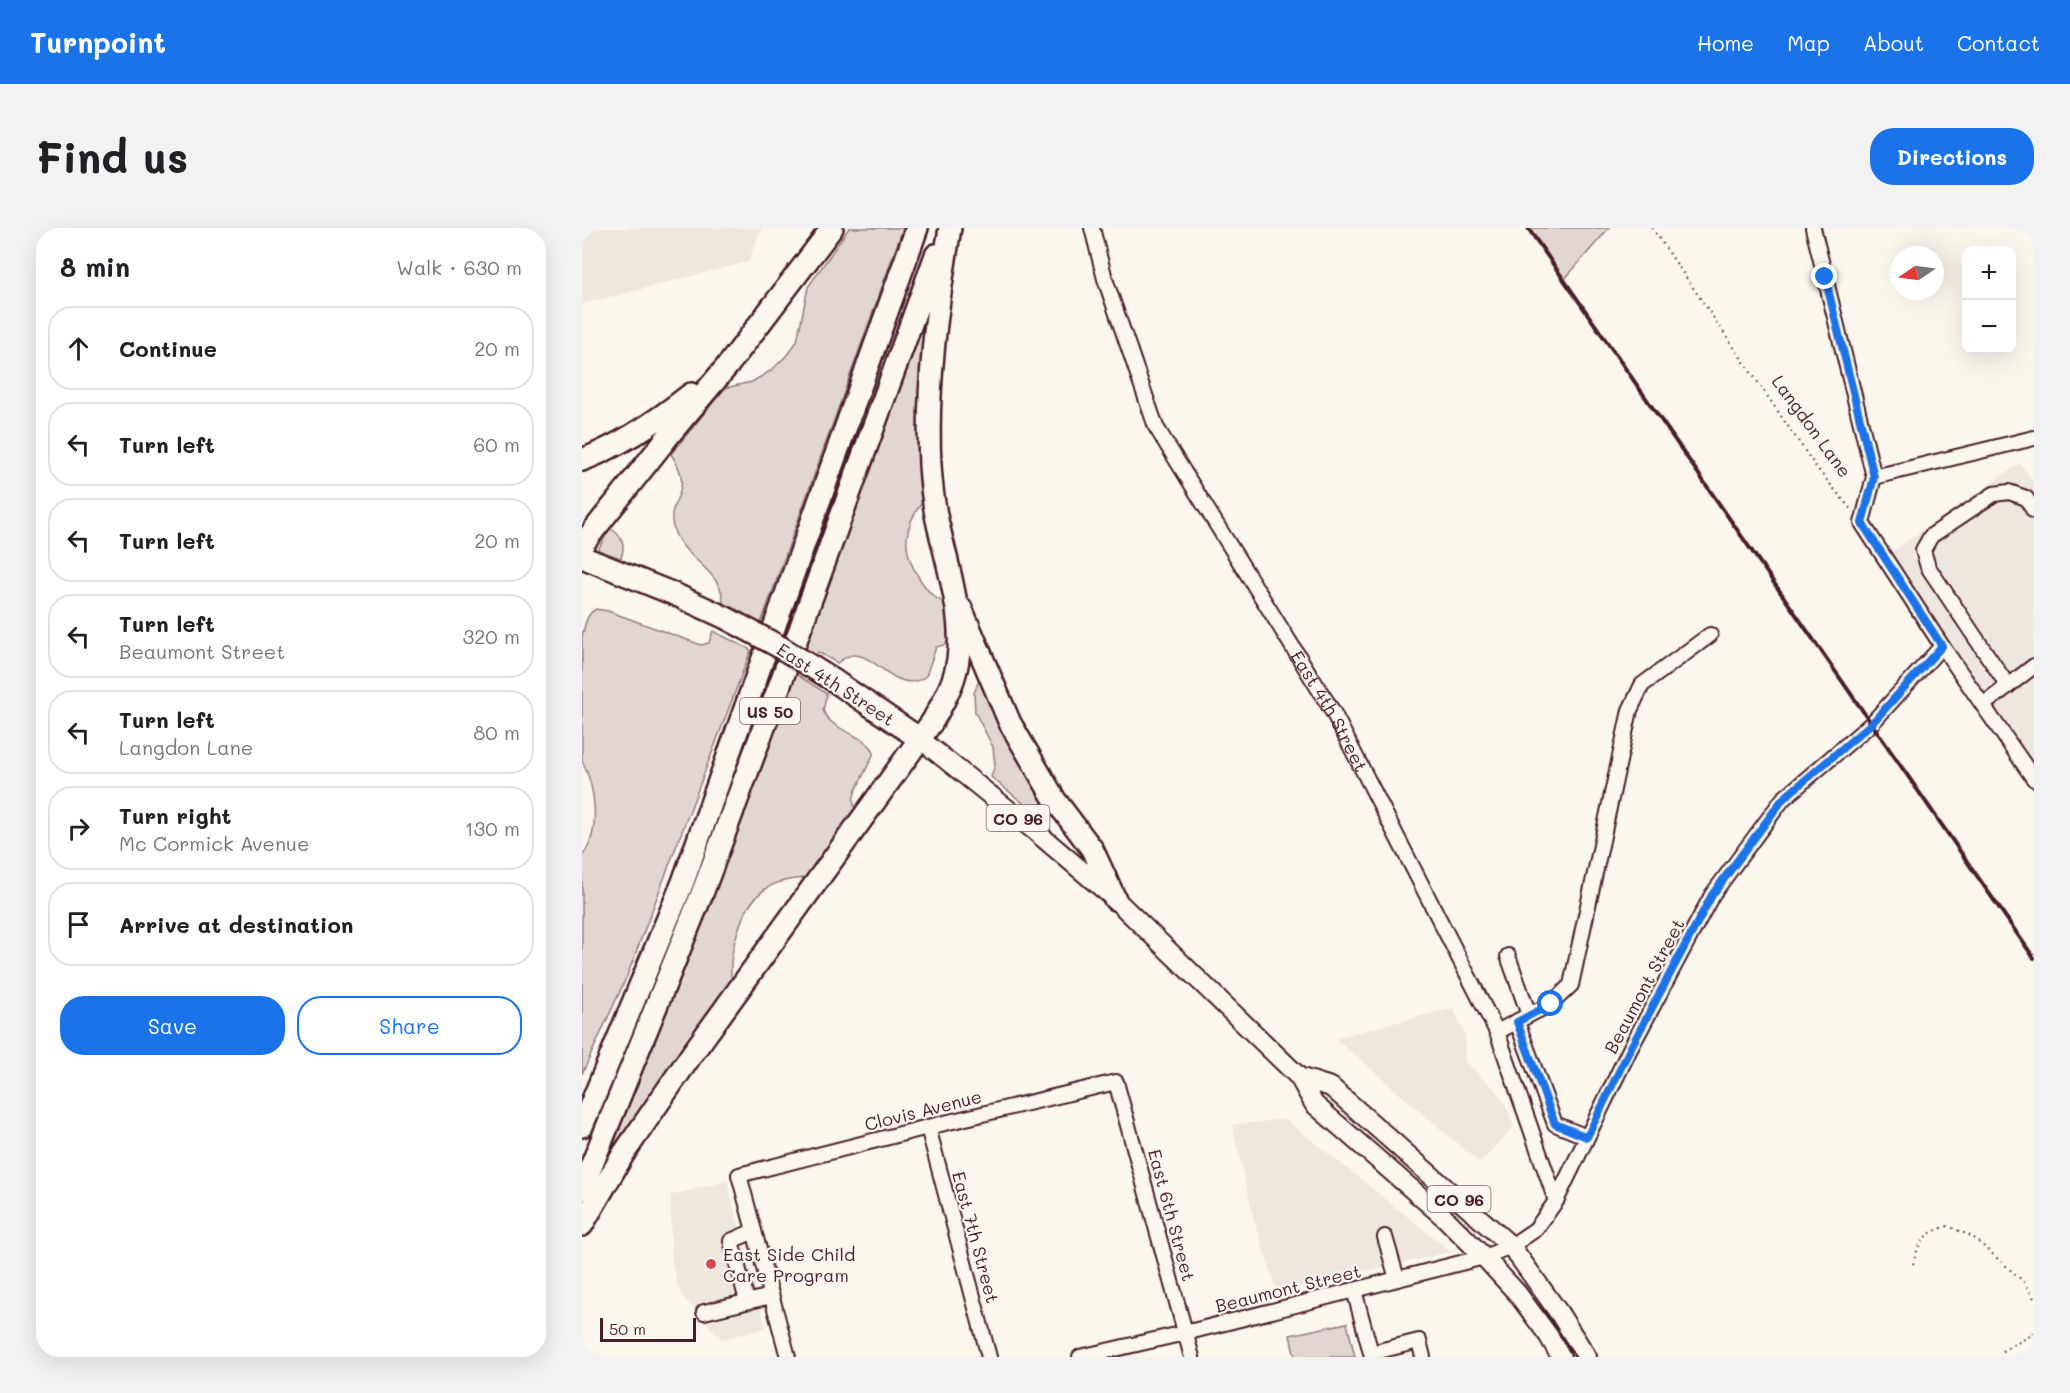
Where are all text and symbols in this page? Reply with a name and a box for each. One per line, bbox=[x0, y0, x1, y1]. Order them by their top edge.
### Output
text: Turnpoint bbox=[30, 24, 166, 60]
text: Home bbox=[1697, 29, 1754, 56]
text: Map bbox=[1787, 29, 1830, 56]
text: About bbox=[1863, 29, 1924, 56]
text: Contact bbox=[1957, 29, 2040, 56]
button: Directions bbox=[1870, 128, 2034, 185]
text: Find us bbox=[36, 129, 188, 184]
north arrow bbox=[1890, 246, 1944, 300]
map controls bbox=[1962, 246, 2016, 354]
button: + bbox=[1962, 246, 2016, 300]
text: 8 min bbox=[60, 250, 130, 284]
text: Walk · 630 m bbox=[396, 254, 522, 280]
route end bbox=[1811, 263, 1837, 289]
button: − bbox=[1962, 300, 2016, 354]
icon: ahead bbox=[62, 332, 95, 365]
text: Continue bbox=[119, 334, 217, 363]
text: 20 m bbox=[474, 335, 520, 361]
street label: Langdon Lane bbox=[1767, 370, 1857, 482]
icon: left bbox=[62, 428, 95, 461]
text: Turn left bbox=[119, 430, 215, 459]
text: 60 m bbox=[473, 431, 520, 457]
icon: left bbox=[62, 524, 95, 557]
text: Turn left bbox=[119, 526, 215, 555]
text: 20 m bbox=[474, 527, 520, 553]
text: Turn left bbox=[119, 609, 215, 638]
icon: left bbox=[62, 620, 95, 653]
text: 320 m bbox=[462, 623, 520, 649]
street label: East 4th Street bbox=[773, 637, 899, 731]
text: Beaumont Street bbox=[119, 638, 285, 664]
street label: East 4th Street bbox=[1286, 646, 1373, 776]
road number: US 50 bbox=[740, 698, 800, 724]
text: Turn left bbox=[119, 705, 215, 734]
icon: left bbox=[62, 716, 95, 749]
text: 80 m bbox=[473, 719, 520, 745]
text: Langdon Lane bbox=[119, 734, 253, 760]
text: Turn right bbox=[119, 801, 231, 830]
road number: CO 96 bbox=[986, 805, 1050, 831]
icon: right bbox=[62, 812, 95, 845]
text: 130 m bbox=[465, 815, 520, 841]
text: Mc Cormick Avenue bbox=[119, 830, 309, 856]
icon: arrive bbox=[62, 908, 95, 941]
text: Arrive at destination bbox=[119, 910, 354, 939]
street label: Beaumont Street bbox=[1598, 914, 1690, 1058]
route start bbox=[1537, 990, 1563, 1016]
button: Save bbox=[60, 996, 285, 1055]
button: Share bbox=[297, 996, 522, 1055]
street label: Clovis Avenue bbox=[862, 1084, 984, 1136]
street label: East 6th Street bbox=[1143, 1146, 1201, 1284]
street label: East 7th Street bbox=[947, 1169, 1005, 1305]
road number: CO 96 bbox=[1428, 1186, 1490, 1212]
place label: East Side Child Care Program bbox=[723, 1242, 855, 1287]
marker: East Side Child Care Program bbox=[704, 1257, 718, 1271]
street label: Beaumont Street bbox=[1213, 1258, 1363, 1318]
scale bar bbox=[600, 1315, 696, 1342]
text: 50 m bbox=[609, 1318, 646, 1339]

